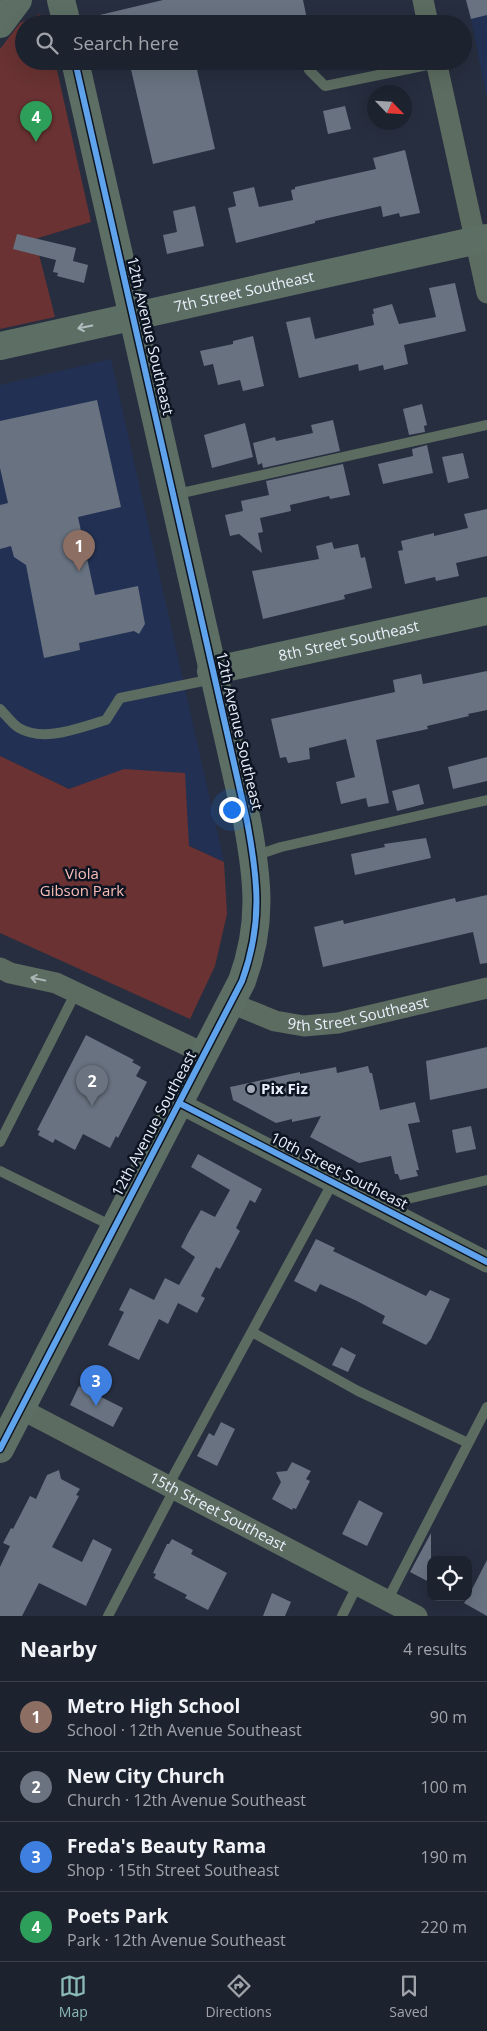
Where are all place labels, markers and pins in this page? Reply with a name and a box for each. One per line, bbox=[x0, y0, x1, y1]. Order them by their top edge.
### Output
pin: 4 bbox=[20, 101, 52, 142]
pin: 1 bbox=[63, 530, 95, 571]
pin: 2 bbox=[76, 1065, 108, 1106]
place label: Pix Fiz bbox=[261, 1078, 308, 1098]
marker: Pix Fiz bbox=[245, 1083, 257, 1095]
pin: 3 bbox=[80, 1365, 112, 1406]

